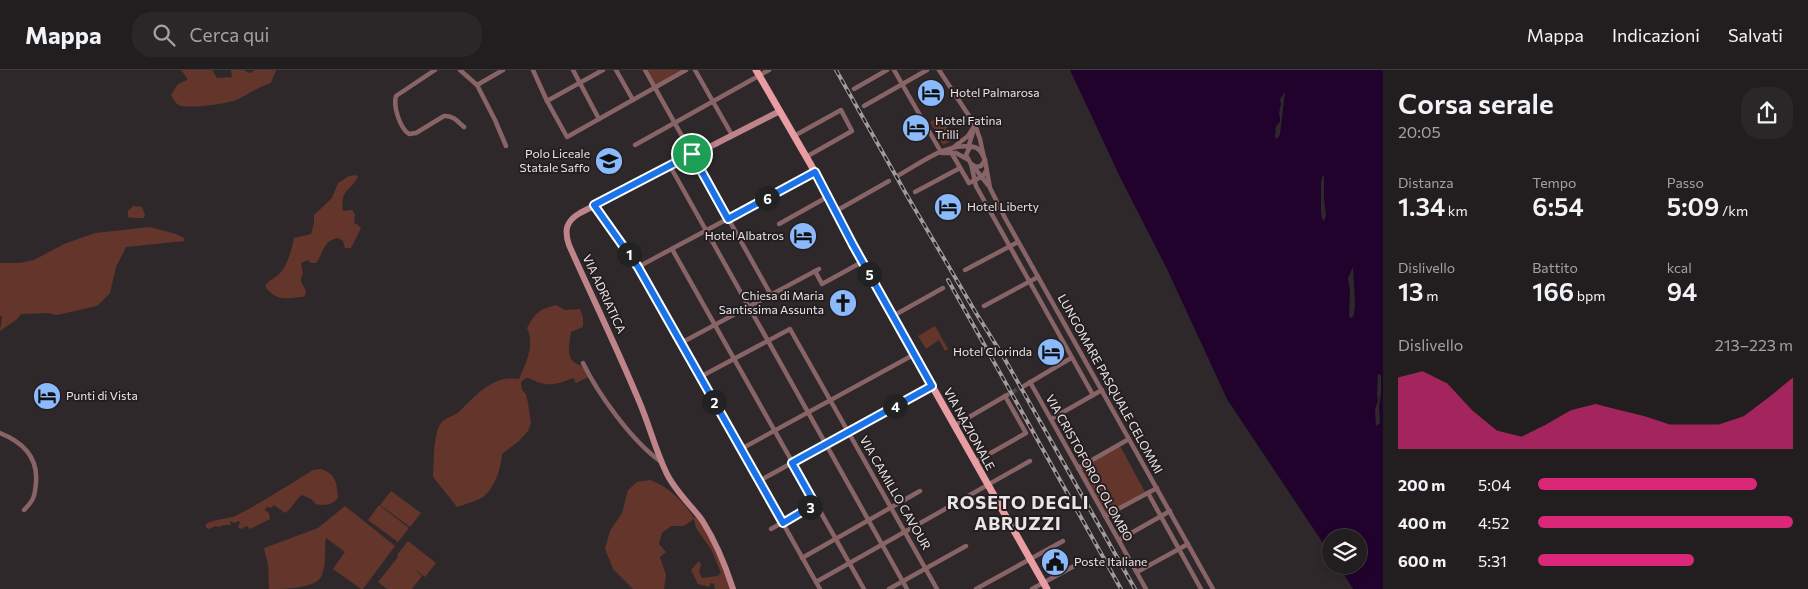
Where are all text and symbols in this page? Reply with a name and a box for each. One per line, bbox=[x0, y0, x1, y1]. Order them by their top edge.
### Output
search box bbox=[132, 12, 482, 57]
text: Mappa bbox=[25, 20, 102, 49]
icon: search bbox=[150, 21, 178, 49]
text: Cerca qui bbox=[190, 23, 269, 46]
text: Mappa bbox=[1527, 24, 1584, 46]
text: Indicazioni bbox=[1612, 24, 1700, 46]
text: Salvati bbox=[1728, 24, 1783, 46]
hotel icon: Hotel Palmarosa bbox=[916, 78, 946, 108]
place label: Hotel Palmarosa bbox=[950, 85, 1040, 99]
text: Corsa serale bbox=[1398, 86, 1554, 120]
button: share bbox=[1741, 87, 1793, 139]
hotel icon: Hotel Fatina Trilli bbox=[901, 113, 931, 143]
place label: Hotel Fatina Trilli bbox=[935, 113, 1002, 141]
text: 20:05 bbox=[1398, 122, 1441, 141]
pin bbox=[671, 133, 713, 175]
icon: arrive bbox=[678, 140, 706, 168]
place label: Polo Liceale Statale Saffo bbox=[520, 146, 590, 174]
school or university icon: Polo Liceale Statale Saffo bbox=[594, 146, 624, 176]
text: Distanza bbox=[1398, 174, 1454, 191]
text: Tempo bbox=[1532, 174, 1576, 191]
text: Passo bbox=[1667, 174, 1704, 191]
pin: 6 bbox=[754, 186, 780, 210]
text: 6 bbox=[763, 190, 772, 207]
text: 1.34 bbox=[1398, 191, 1445, 221]
text: 6:54 bbox=[1532, 191, 1584, 221]
text: 5:09 bbox=[1667, 191, 1719, 221]
hotel icon: Hotel Liberty bbox=[933, 192, 963, 222]
place label: Hotel Liberty bbox=[967, 199, 1039, 213]
text: km bbox=[1445, 202, 1468, 219]
text: /km bbox=[1719, 202, 1748, 219]
hotel icon: Hotel Albatros bbox=[788, 221, 818, 251]
place label: Hotel Albatros bbox=[705, 228, 784, 242]
pin: 1 bbox=[616, 242, 642, 266]
text: 1 bbox=[626, 246, 633, 263]
street label: VIA ADRIATICA bbox=[581, 252, 629, 335]
text: Dislivello bbox=[1398, 259, 1455, 276]
text: Battito bbox=[1532, 259, 1578, 276]
text: kcal bbox=[1667, 259, 1692, 276]
pin: 5 bbox=[856, 262, 882, 286]
text: 5 bbox=[865, 266, 874, 283]
text: 13 bbox=[1398, 276, 1424, 306]
text: 166 bbox=[1532, 276, 1574, 306]
text: 94 bbox=[1667, 276, 1697, 306]
text: m bbox=[1424, 287, 1438, 304]
text: bpm bbox=[1574, 287, 1606, 304]
place label: Chiesa di Maria Santissima Assunta bbox=[719, 288, 824, 316]
church icon: Chiesa di Maria Santissima Assunta bbox=[828, 288, 858, 318]
street label: LUNGOMARE PASQUALE CELOMMI bbox=[1056, 291, 1166, 476]
text: Dislivello bbox=[1398, 335, 1463, 354]
text: 213–223 m bbox=[1715, 335, 1793, 354]
hotel icon: Hotel Clorinda bbox=[1036, 337, 1066, 367]
place label: Hotel Clorinda bbox=[953, 344, 1032, 358]
hotel icon: Punti di Vista bbox=[32, 381, 62, 411]
street label: VIA NAZIONALE bbox=[941, 385, 998, 472]
place label: Punti di Vista bbox=[66, 388, 138, 402]
pin: 2 bbox=[702, 390, 726, 414]
street label: VIA CRISTOFORO COLOMBO bbox=[1044, 392, 1136, 544]
text: 2 bbox=[711, 394, 718, 411]
pin: 4 bbox=[882, 394, 908, 418]
text: 4 bbox=[891, 398, 900, 415]
street label: VIA CAMILLO CAVOUR bbox=[857, 433, 934, 552]
text: 200 m bbox=[1398, 475, 1445, 494]
text: 5:04 bbox=[1478, 475, 1511, 494]
district label: ROSETO DEGLI ABRUZZI bbox=[947, 491, 1089, 534]
pin: 3 bbox=[798, 494, 822, 520]
text: 3 bbox=[806, 499, 815, 516]
text: 400 m bbox=[1398, 513, 1446, 532]
text: 4:52 bbox=[1478, 513, 1509, 532]
map controls bbox=[1322, 529, 1367, 574]
button: layers bbox=[1322, 529, 1367, 574]
public building icon: Poste Italiane bbox=[1040, 547, 1070, 577]
text: 600 m bbox=[1398, 551, 1446, 570]
text: 5:31 bbox=[1478, 551, 1507, 570]
place label: Poste Italiane bbox=[1074, 554, 1147, 568]

